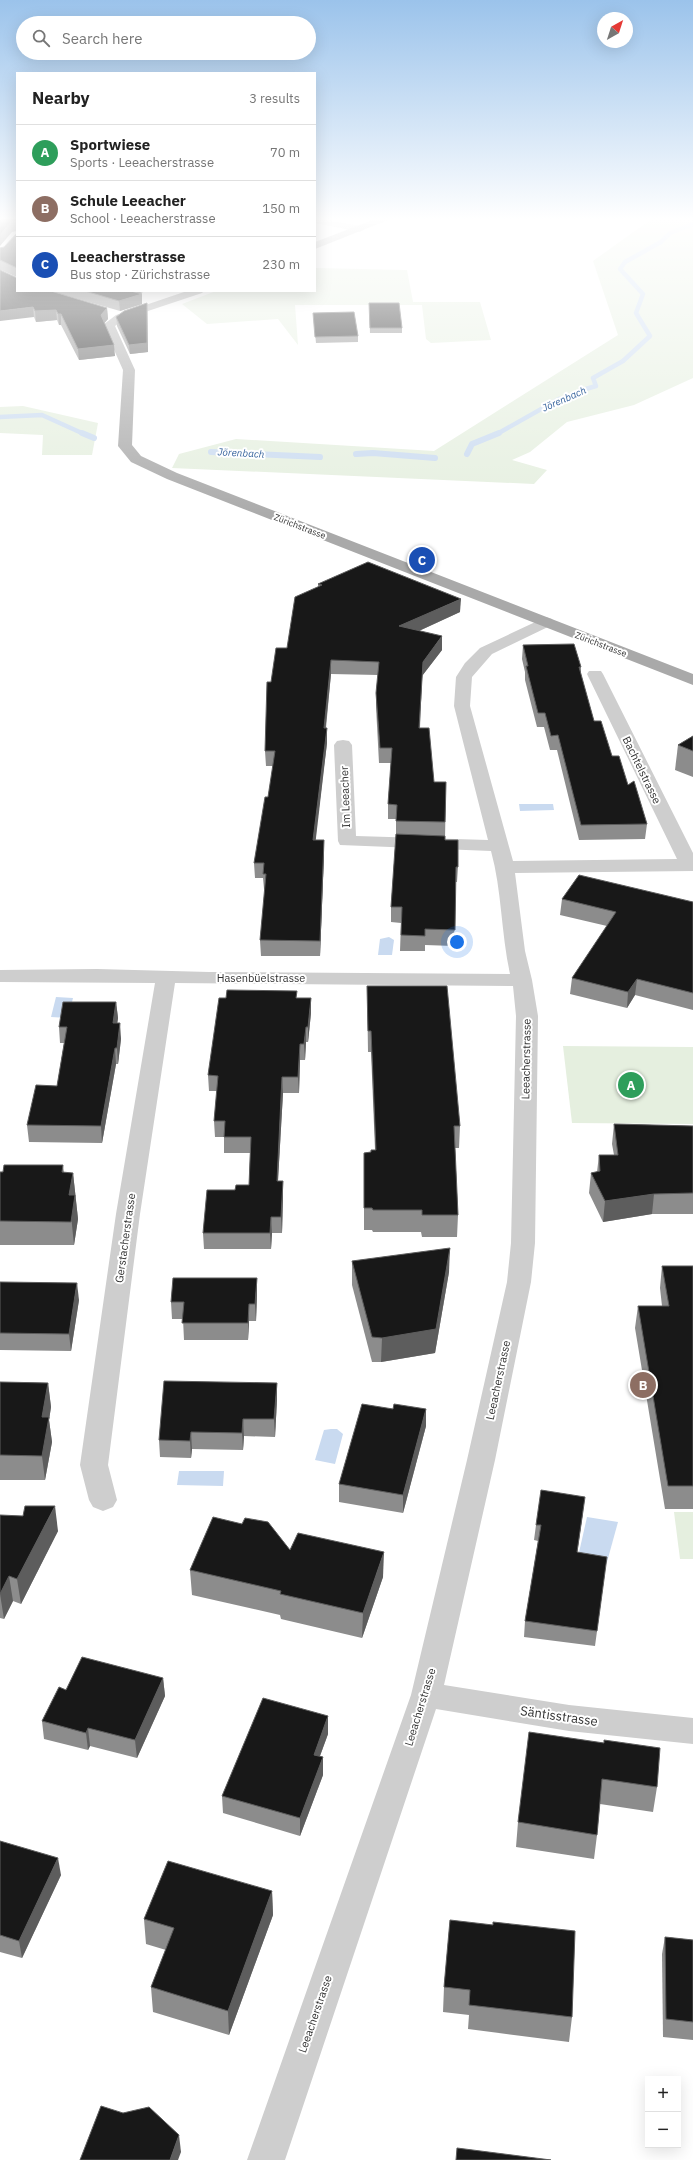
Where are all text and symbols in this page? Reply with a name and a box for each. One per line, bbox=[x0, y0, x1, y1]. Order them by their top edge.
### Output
north arrow bbox=[597, 12, 633, 48]
search box bbox=[16, 16, 316, 60]
icon: search bbox=[30, 27, 52, 49]
text: Search here bbox=[62, 29, 142, 48]
text: Nearby bbox=[32, 87, 90, 109]
text: 3 results bbox=[249, 90, 300, 107]
text: Sportwiese bbox=[70, 135, 150, 154]
text: A bbox=[41, 144, 49, 161]
text: 70 m bbox=[270, 144, 300, 161]
text: Sports · Leeacherstrasse bbox=[70, 154, 214, 171]
text: Schule Leeacher bbox=[70, 191, 186, 210]
text: B bbox=[41, 200, 49, 217]
text: 150 m bbox=[262, 200, 300, 217]
text: School · Leeacherstrasse bbox=[70, 210, 216, 227]
text: Leeacherstrasse bbox=[70, 247, 185, 266]
text: C bbox=[41, 256, 49, 273]
text: 230 m bbox=[262, 256, 300, 273]
text: Bus stop · Zürichstrasse bbox=[70, 266, 210, 283]
water label: Jörenbach bbox=[540, 383, 588, 414]
water label: Jörenbach bbox=[217, 445, 265, 461]
street label: Zürichstrasse bbox=[273, 511, 328, 541]
pin: C bbox=[409, 545, 435, 575]
street label: Zürichstrasse bbox=[574, 629, 629, 659]
street label: Bachtelstrasse bbox=[620, 734, 664, 806]
street label: Im Leeacher bbox=[337, 766, 353, 828]
your location bbox=[447, 932, 467, 952]
street label: Hasenbüelstrasse bbox=[217, 971, 305, 985]
street label: Leeacherstrasse bbox=[518, 1018, 534, 1100]
pin: A bbox=[618, 1070, 644, 1100]
street label: Gerstacherstrasse bbox=[112, 1192, 138, 1284]
street label: Leeacherstrasse bbox=[483, 1339, 513, 1421]
pin: B bbox=[630, 1370, 656, 1400]
street label: Leeacherstrasse bbox=[401, 1666, 439, 1748]
street label: Säntisstrasse bbox=[519, 1702, 599, 1730]
street label: Leeacherstrasse bbox=[295, 1973, 335, 2055]
map controls bbox=[645, 2076, 681, 2148]
button: + bbox=[645, 2076, 681, 2112]
button: − bbox=[645, 2112, 681, 2148]

